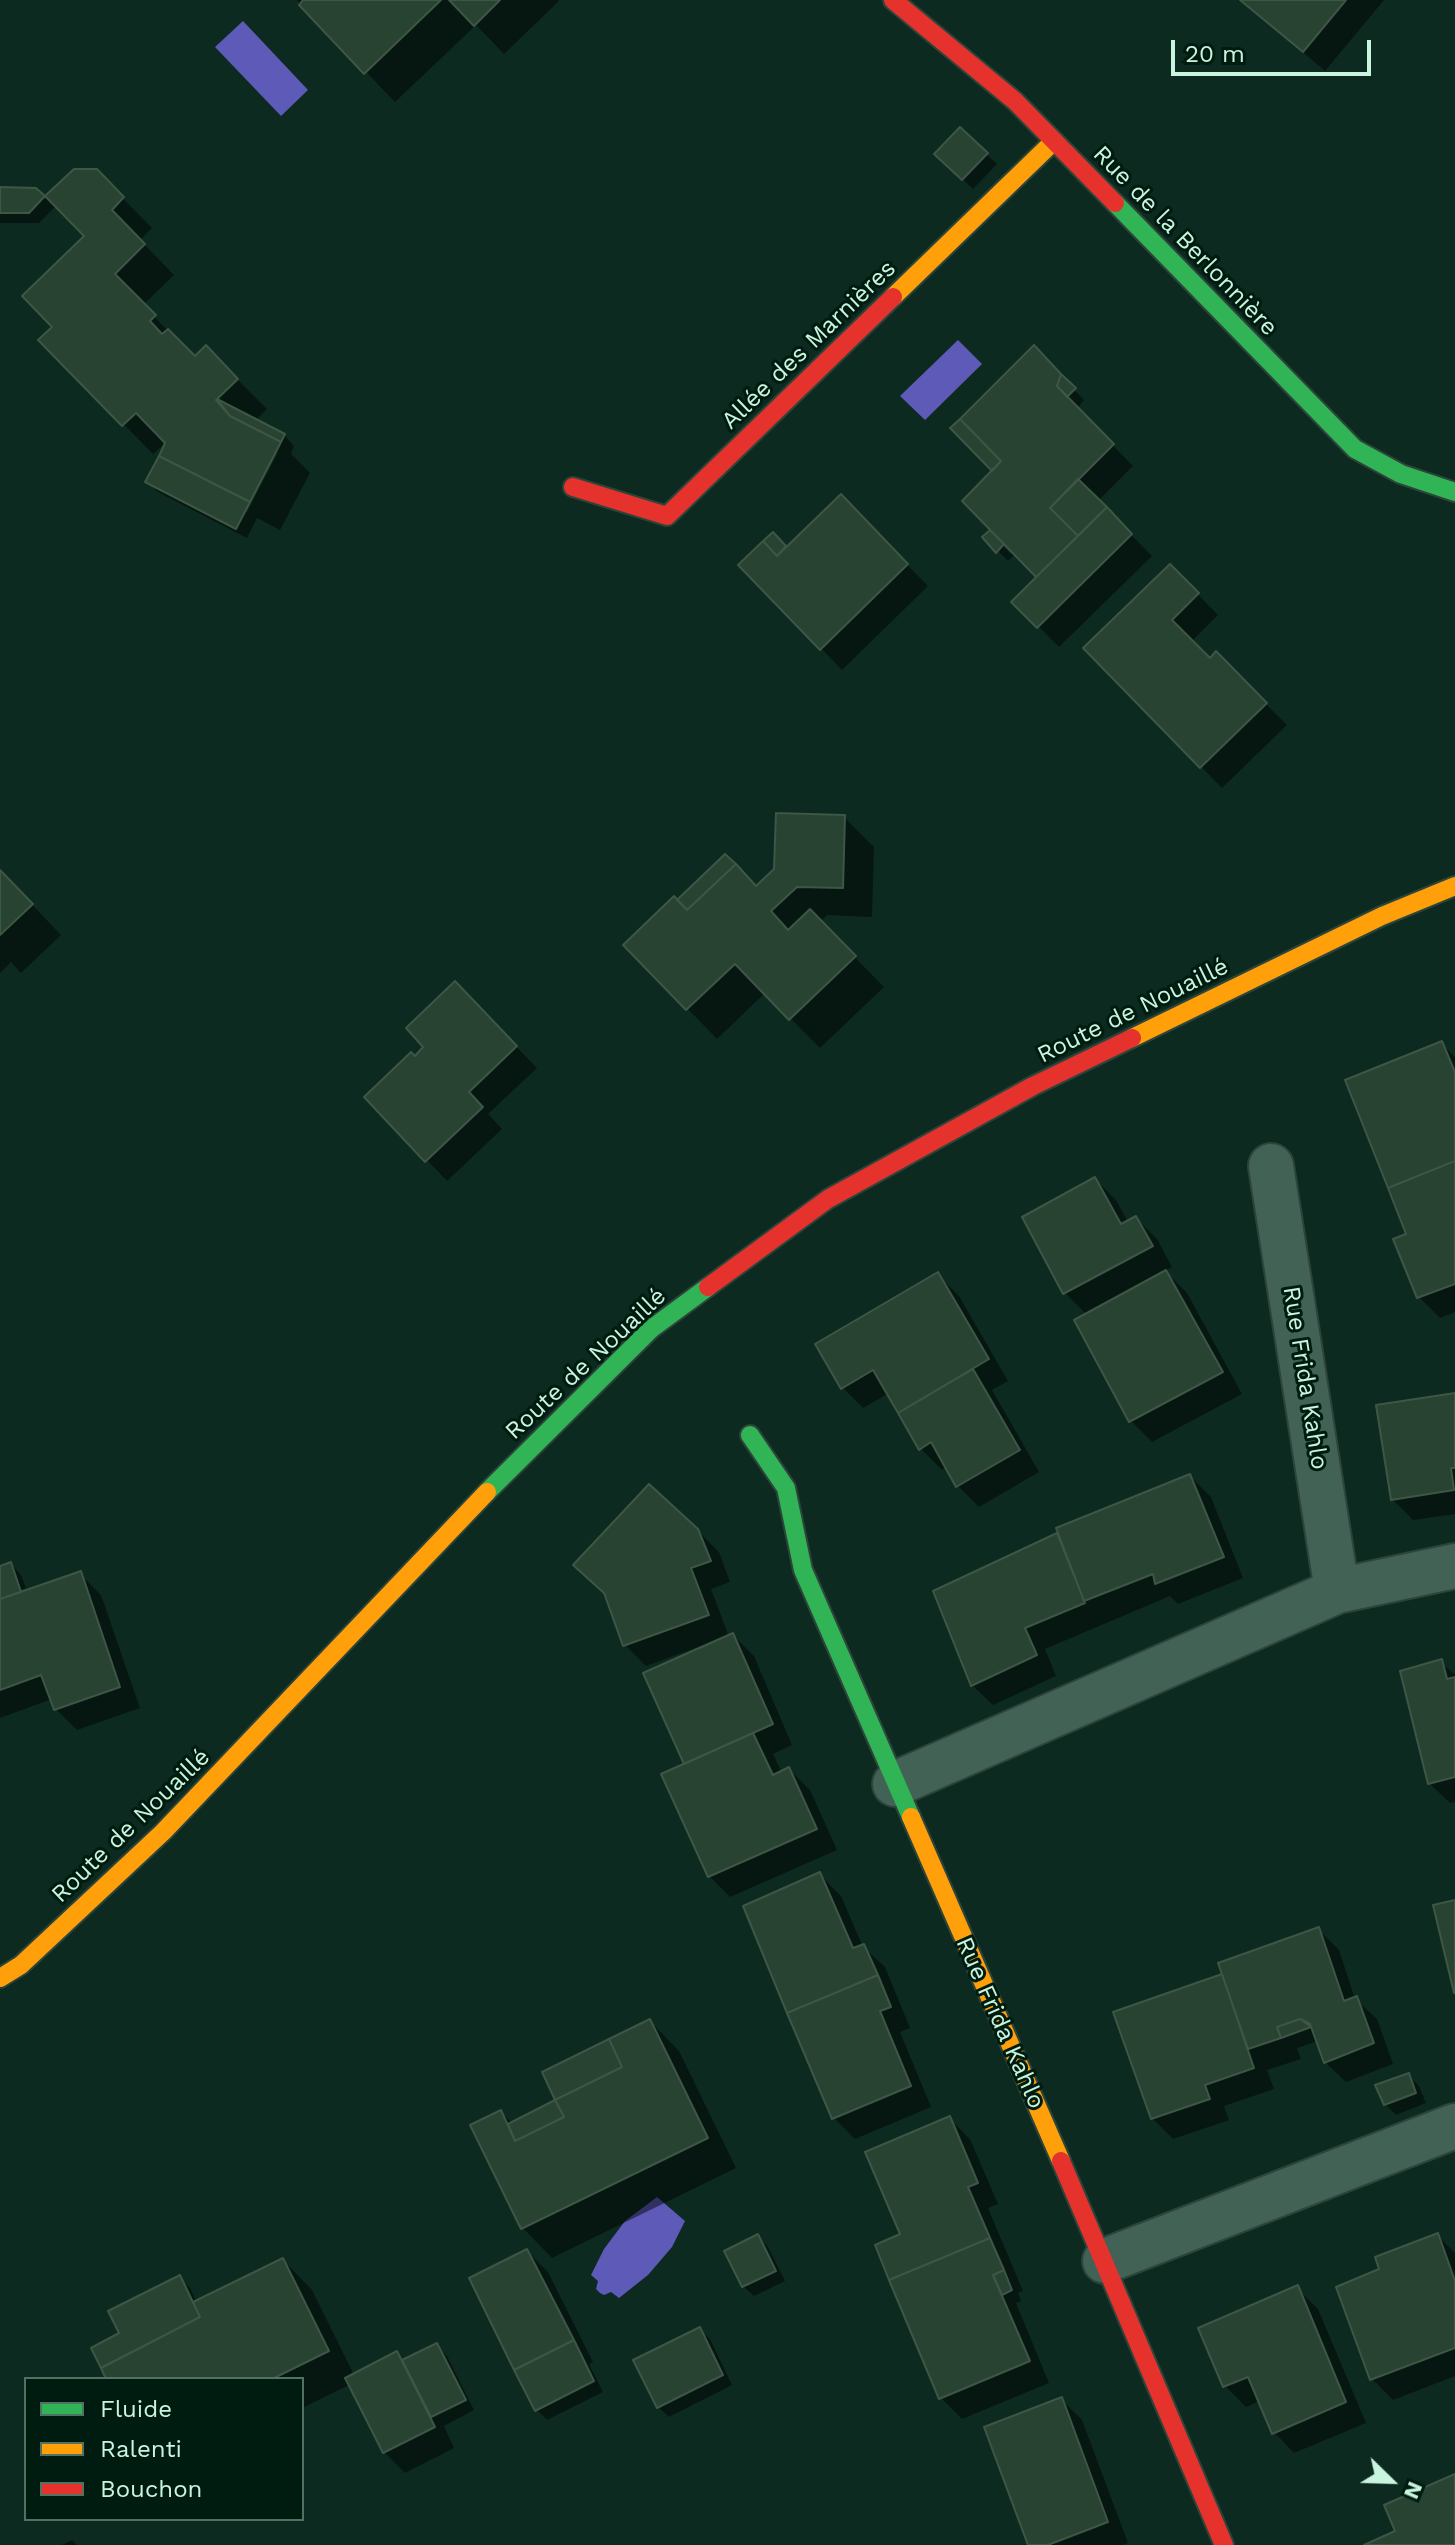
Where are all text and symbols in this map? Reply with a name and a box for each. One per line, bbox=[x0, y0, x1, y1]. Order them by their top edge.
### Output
scale bar bbox=[1175, 24, 1375, 74]
text: 20 m bbox=[1185, 40, 1245, 68]
street label: Rue de la Berlonnière bbox=[1087, 140, 1283, 342]
street label: Allée des Marnières bbox=[716, 254, 902, 436]
street label: Route de Nouaillé bbox=[1033, 952, 1233, 1070]
street label: Route de Nouaillé bbox=[500, 1282, 672, 1446]
street label: Rue Frida Kahlo bbox=[1276, 1284, 1334, 1472]
street label: Route de Nouaillé bbox=[46, 1743, 216, 1909]
street label: Rue Frida Kahlo bbox=[949, 1933, 1051, 2113]
legend bbox=[24, 2377, 304, 2521]
text: Fluide bbox=[100, 2395, 172, 2423]
text: Ralenti bbox=[100, 2435, 182, 2463]
north arrow bbox=[1351, 2441, 1431, 2521]
text: Bouchon bbox=[100, 2475, 202, 2503]
text: N bbox=[1399, 2478, 1428, 2503]

